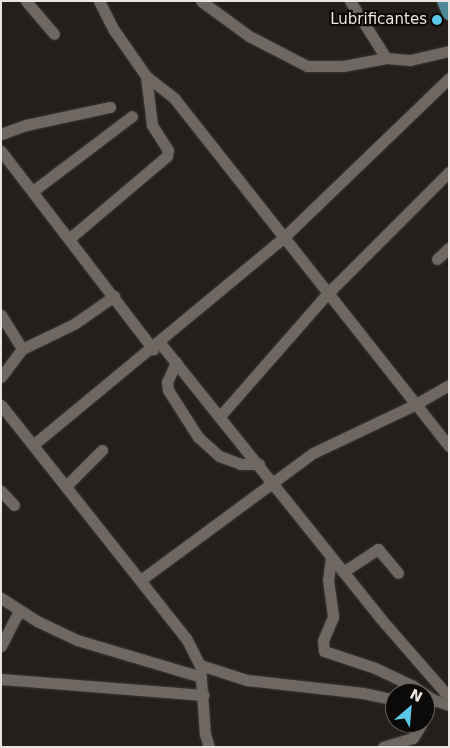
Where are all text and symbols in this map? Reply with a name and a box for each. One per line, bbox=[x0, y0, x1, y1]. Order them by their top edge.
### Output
place label: Lubrificantes bbox=[330, 11, 427, 29]
marker: Lubrificantes bbox=[431, 14, 443, 26]
north arrow bbox=[385, 683, 435, 733]
text: N bbox=[408, 686, 425, 705]

